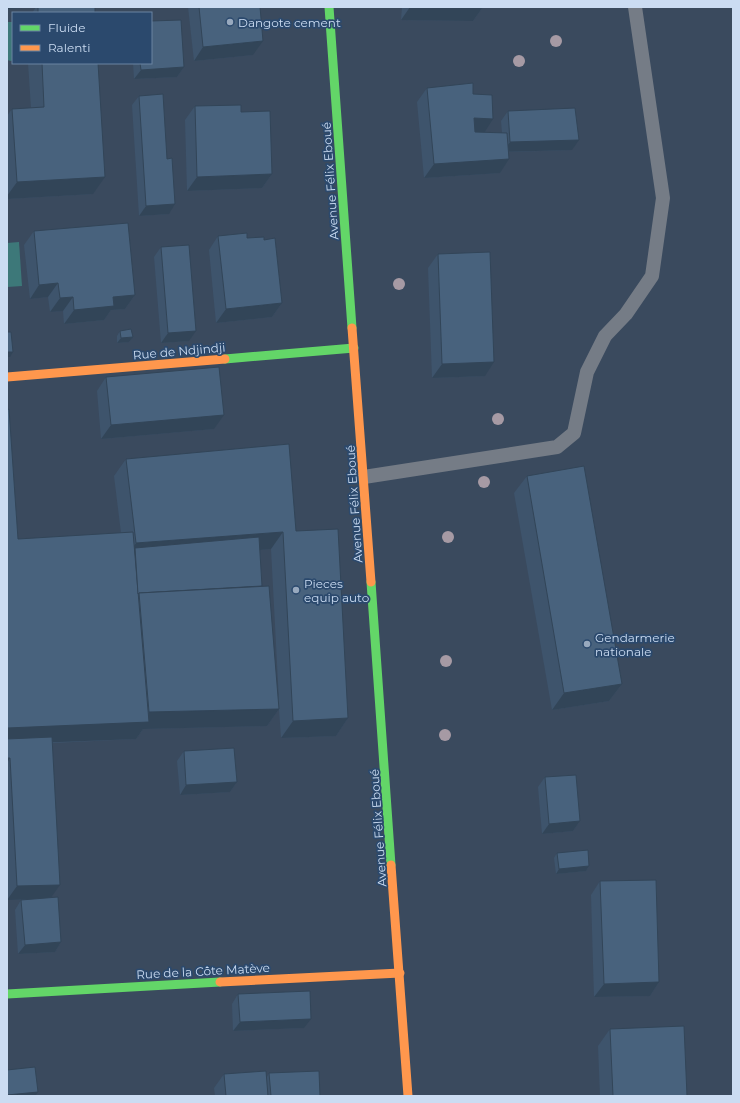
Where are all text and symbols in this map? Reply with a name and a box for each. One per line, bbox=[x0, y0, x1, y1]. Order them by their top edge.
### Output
legend bbox=[12, 12, 152, 64]
place label: Dangote cement bbox=[238, 15, 341, 30]
marker: Dangote cement bbox=[225, 17, 235, 27]
text: Fluide bbox=[48, 20, 86, 35]
text: Ralenti bbox=[48, 40, 90, 55]
street label: Avenue Félix Eboué bbox=[318, 122, 342, 240]
street label: Rue de Ndjindji bbox=[132, 339, 226, 363]
street label: Avenue Félix Eboué bbox=[342, 445, 366, 563]
place label: Pieces equip auto bbox=[304, 576, 369, 605]
marker: Pieces equip auto bbox=[291, 585, 301, 595]
place label: Gendarmerie nationale bbox=[595, 630, 675, 659]
marker: Gendarmerie nationale bbox=[582, 639, 592, 649]
street label: Avenue Félix Eboué bbox=[366, 769, 390, 887]
street label: Rue de la Côte Matève bbox=[136, 960, 270, 982]

